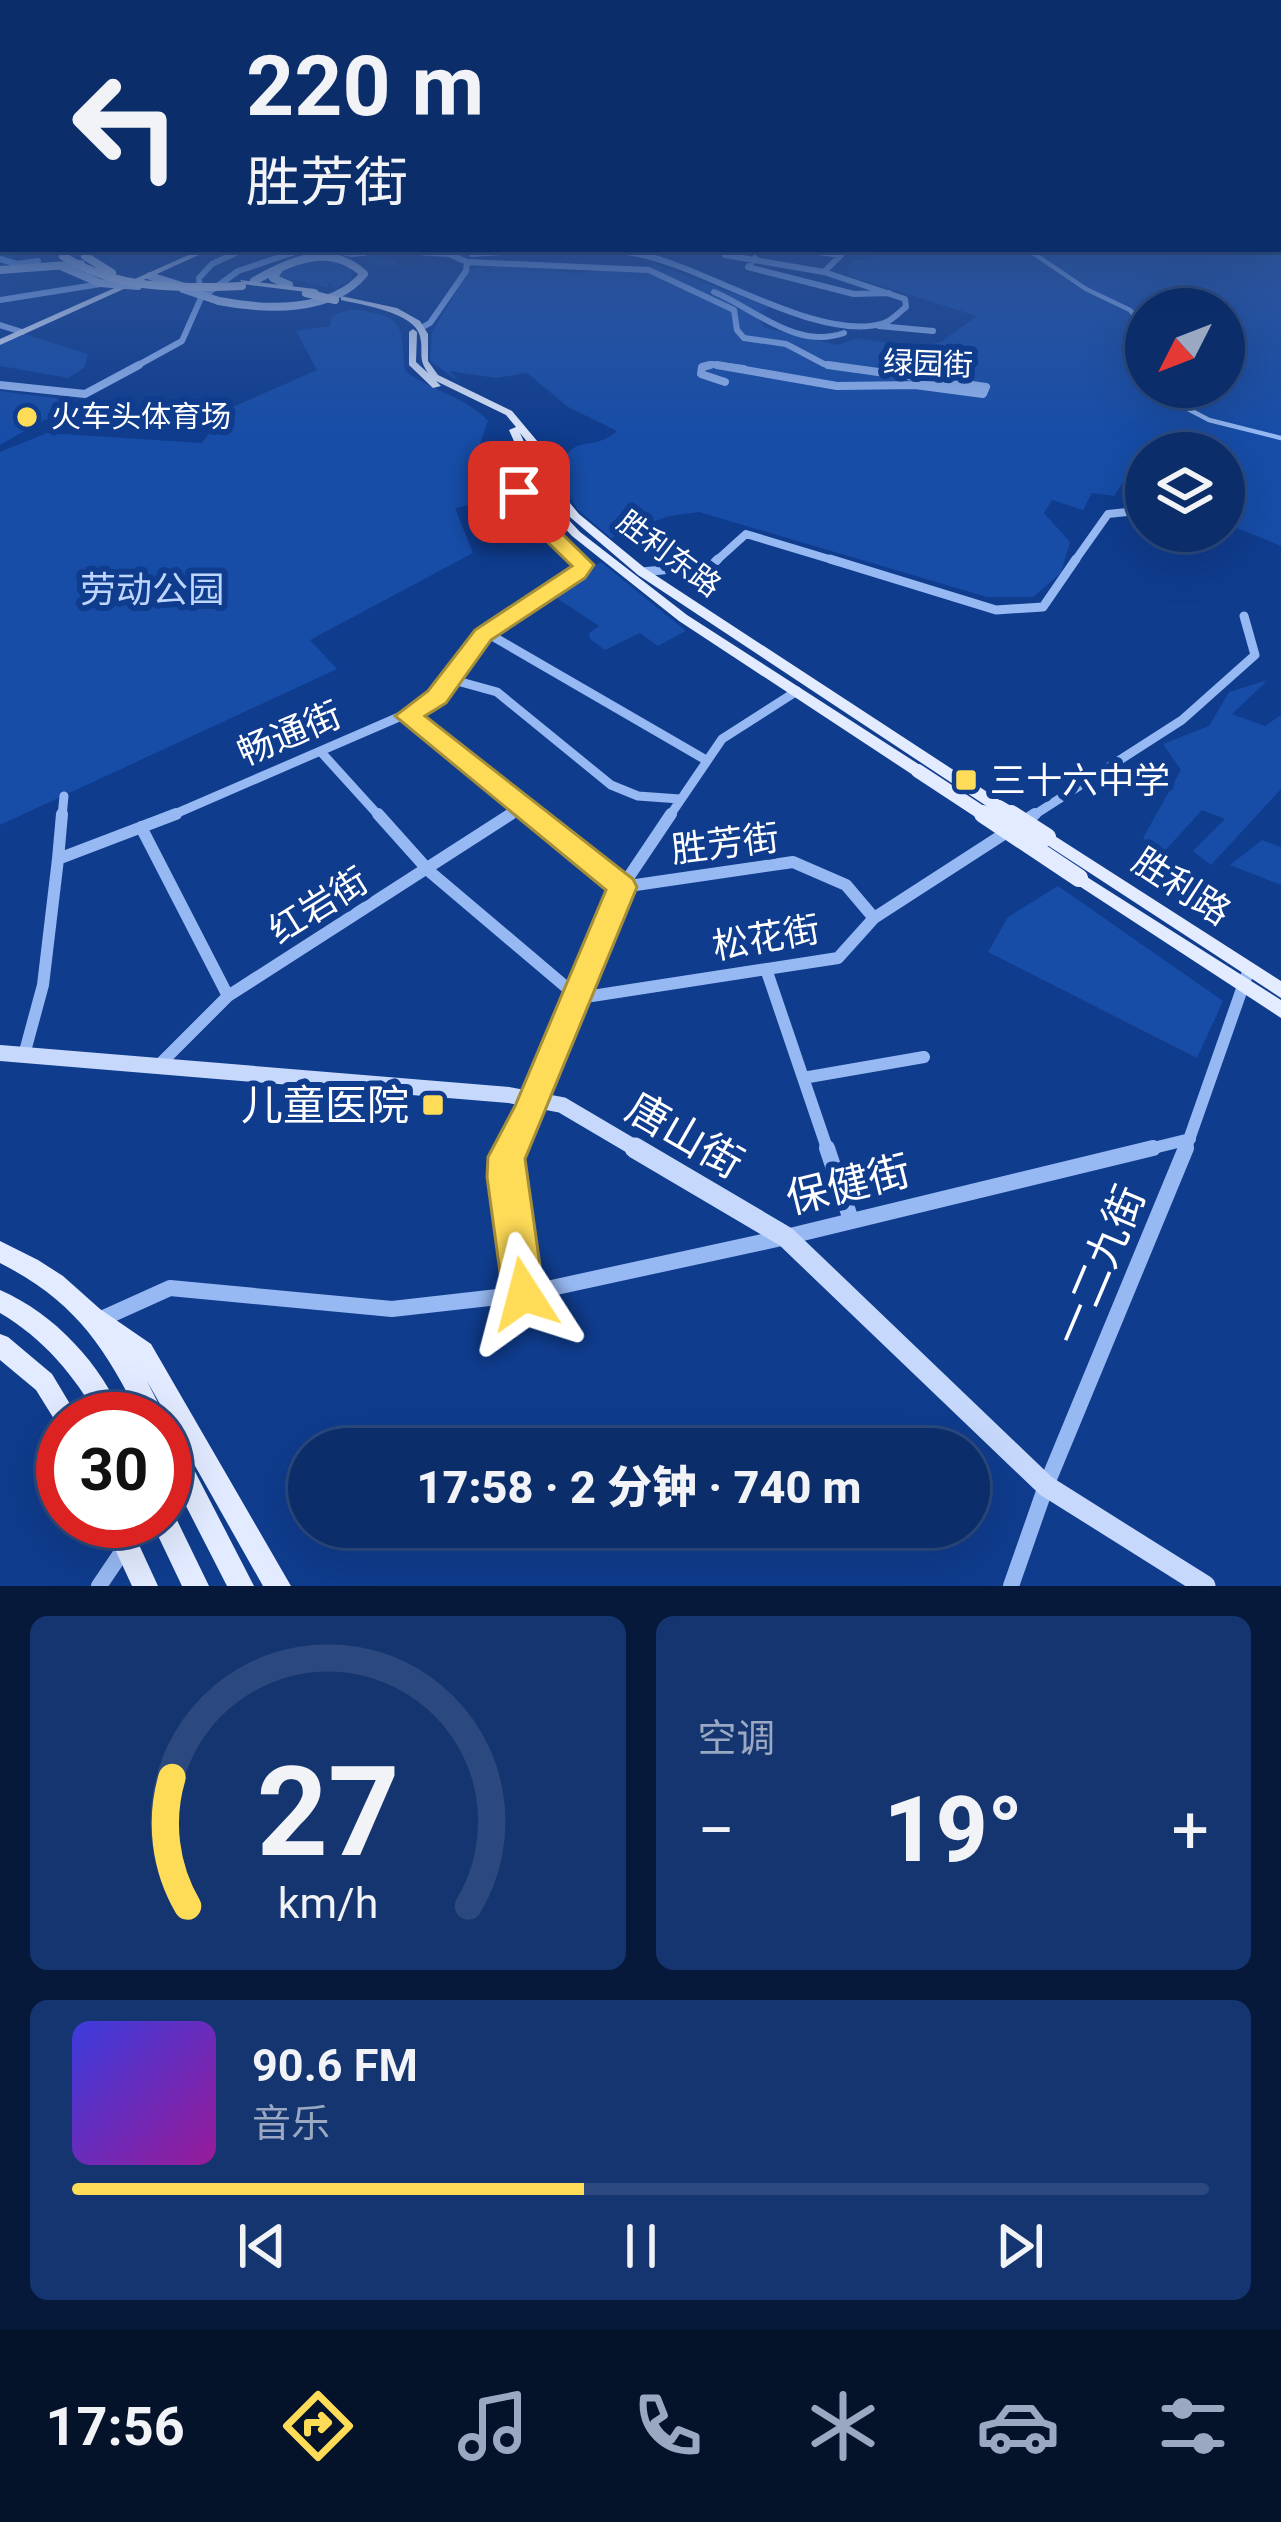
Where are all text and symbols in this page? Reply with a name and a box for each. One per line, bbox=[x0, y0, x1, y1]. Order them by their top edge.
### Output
text: 220 m bbox=[246, 37, 484, 136]
icon: left bbox=[48, 48, 204, 204]
text: 胜芳街 bbox=[246, 151, 408, 214]
north arrow bbox=[1125, 288, 1245, 408]
map controls bbox=[1125, 288, 1245, 552]
street label: 绿园街 bbox=[882, 344, 974, 383]
place label: 火车头体育场 bbox=[51, 399, 231, 434]
marker: 火车头体育场 bbox=[14, 404, 40, 430]
button: layers bbox=[1125, 432, 1245, 552]
pin bbox=[468, 441, 570, 543]
icon: arrive bbox=[486, 459, 552, 525]
street label: 胜利东路 bbox=[611, 504, 728, 604]
park label: 劳动公园 bbox=[80, 569, 224, 611]
street label: 畅通街 bbox=[231, 693, 347, 774]
place label: 三十六中学 bbox=[990, 760, 1170, 802]
marker: 三十六中学 bbox=[953, 767, 979, 793]
street label: 胜芳街 bbox=[669, 817, 781, 871]
street label: 胜利路 bbox=[1125, 840, 1238, 934]
street label: 红岩街 bbox=[262, 859, 375, 952]
street label: 松花街 bbox=[709, 908, 823, 968]
place label: 儿童医院 bbox=[241, 1081, 409, 1130]
street label: 唐山街 bbox=[618, 1083, 752, 1188]
marker: 儿童医院 bbox=[420, 1092, 446, 1118]
street label: 保健街 bbox=[781, 1145, 915, 1224]
street label: 一二九街 bbox=[1044, 1178, 1155, 1352]
position arrow bbox=[461, 1231, 587, 1357]
speed limit sign: 30 bbox=[36, 1392, 192, 1548]
text: 17:58 · 2 分钟 · 740 m bbox=[417, 1461, 861, 1514]
text: 空调 bbox=[698, 1716, 776, 1762]
text: 27 bbox=[256, 1739, 399, 1885]
text: 19° bbox=[884, 1778, 1023, 1883]
text: − bbox=[698, 1792, 735, 1869]
text: + bbox=[1172, 1792, 1209, 1869]
text: km/h bbox=[277, 1878, 378, 1928]
text: 90.6 FM bbox=[252, 2039, 418, 2092]
text: 音乐 bbox=[252, 2101, 330, 2147]
icon: previous bbox=[229, 2213, 295, 2279]
icon: pause bbox=[608, 2213, 674, 2279]
icon: next bbox=[987, 2213, 1053, 2279]
icon: directions bbox=[276, 2384, 360, 2468]
icon: music bbox=[451, 2384, 535, 2468]
icon: phone bbox=[626, 2384, 710, 2468]
icon: climate bbox=[801, 2384, 885, 2468]
icon: car bbox=[976, 2384, 1060, 2468]
icon: filters bbox=[1151, 2384, 1235, 2468]
text: 17:56 bbox=[46, 2395, 185, 2458]

